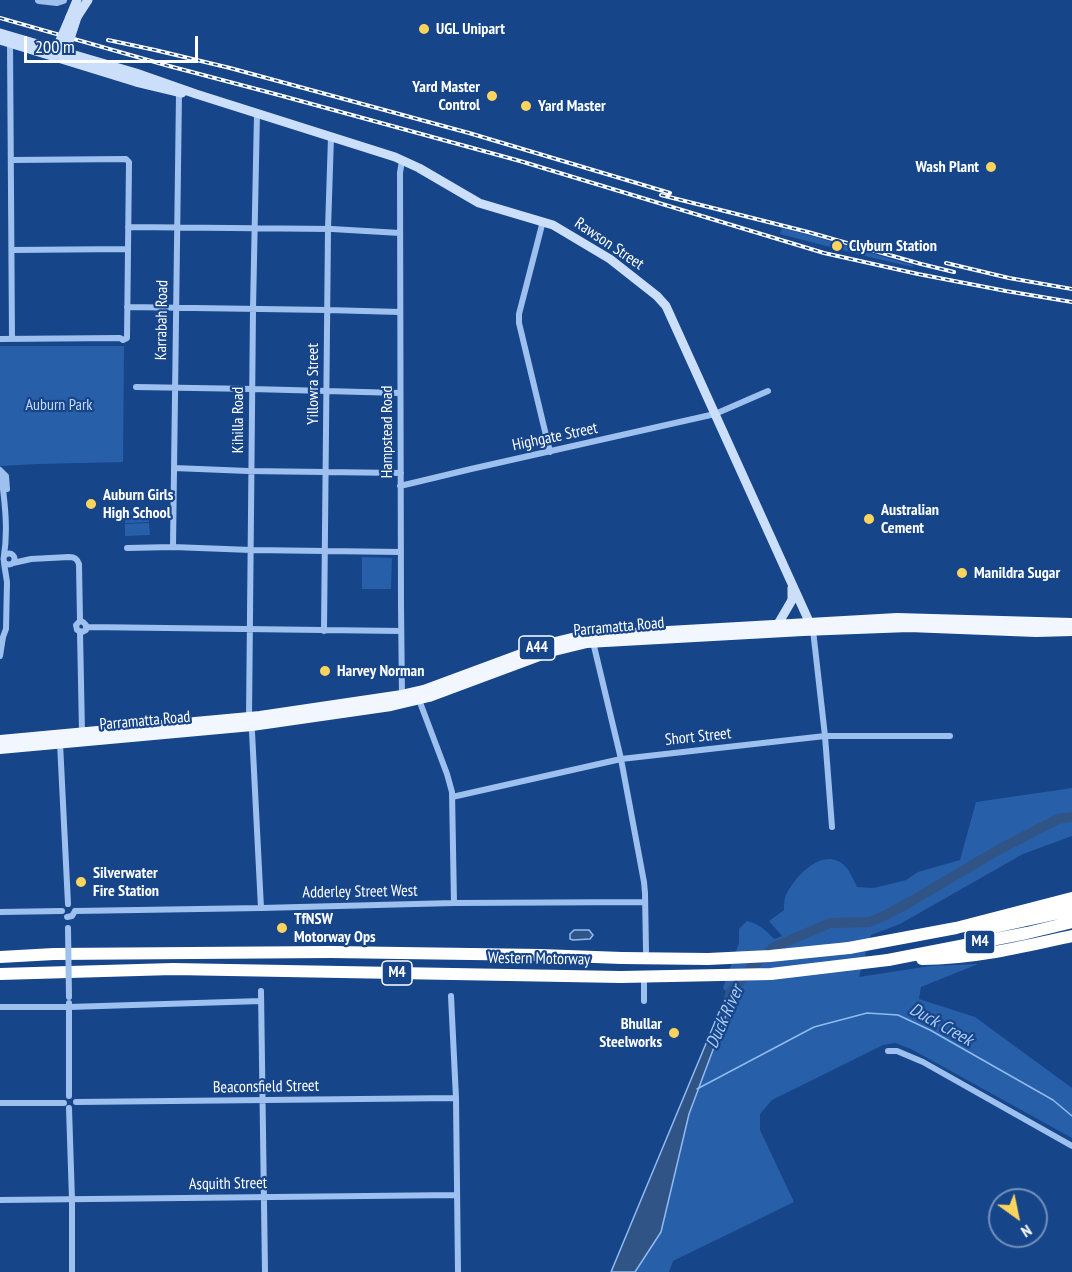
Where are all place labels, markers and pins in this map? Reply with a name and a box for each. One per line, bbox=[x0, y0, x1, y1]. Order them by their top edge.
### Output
place label: UGL Unipart bbox=[436, 19, 505, 39]
marker: UGL Unipart bbox=[417, 22, 431, 36]
place label: Yard Master Control bbox=[412, 77, 480, 115]
marker: Yard Master Control bbox=[485, 89, 499, 103]
place label: Yard Master bbox=[538, 96, 606, 116]
marker: Yard Master bbox=[519, 99, 533, 113]
place label: Wash Plant bbox=[916, 157, 979, 177]
marker: Wash Plant bbox=[984, 160, 998, 174]
place label: Clyburn Station bbox=[849, 236, 937, 256]
marker: Clyburn Station bbox=[830, 239, 844, 253]
place label: Auburn Girls High School bbox=[103, 485, 173, 523]
marker: Auburn Girls High School bbox=[84, 497, 98, 511]
place label: Australian Cement bbox=[881, 500, 939, 538]
marker: Australian Cement bbox=[862, 512, 876, 526]
place label: Manildra Sugar bbox=[974, 563, 1060, 583]
marker: Manildra Sugar bbox=[955, 566, 969, 580]
place label: Harvey Norman bbox=[337, 661, 424, 681]
marker: Harvey Norman bbox=[318, 664, 332, 678]
place label: Silverwater Fire Station bbox=[93, 863, 159, 901]
marker: Silverwater Fire Station bbox=[74, 875, 88, 889]
place label: TfNSW Motorway Ops bbox=[294, 909, 376, 947]
marker: TfNSW Motorway Ops bbox=[275, 921, 289, 935]
place label: Bhullar Steelworks bbox=[599, 1014, 662, 1052]
marker: Bhullar Steelworks bbox=[667, 1026, 681, 1040]

